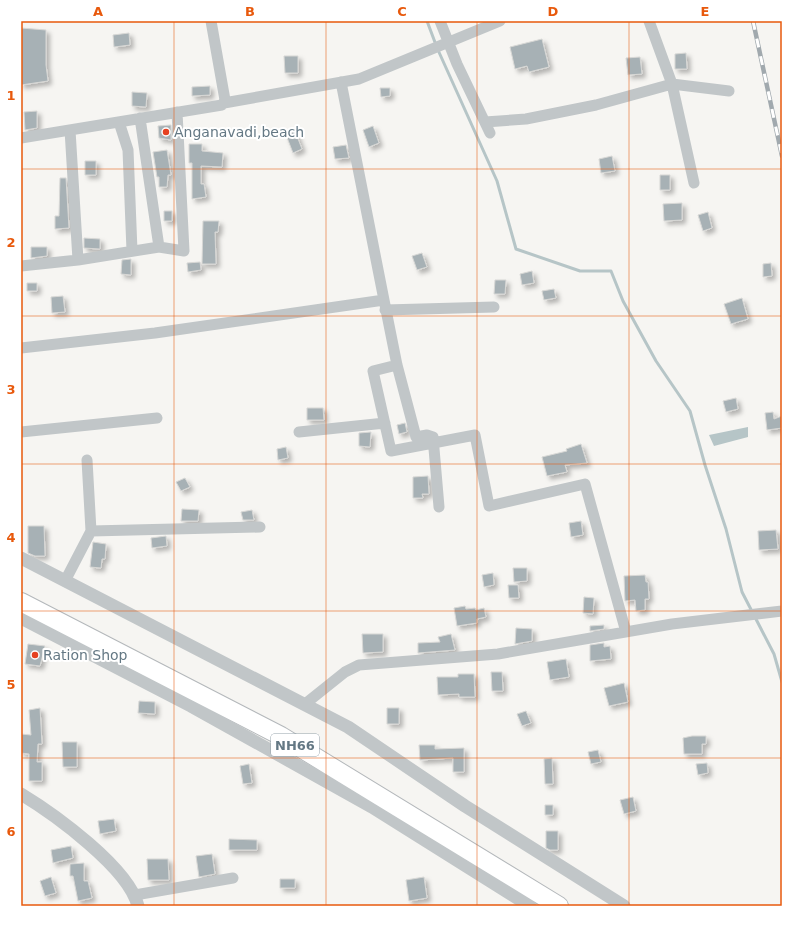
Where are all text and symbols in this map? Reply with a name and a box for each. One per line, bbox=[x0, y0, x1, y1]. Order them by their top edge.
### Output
text: A bbox=[93, 4, 103, 19]
text: B bbox=[245, 4, 255, 19]
text: C bbox=[397, 4, 407, 19]
text: D bbox=[548, 4, 559, 19]
text: E bbox=[701, 4, 709, 19]
text: 1 bbox=[6, 88, 16, 103]
place label: Anganavadi,beach bbox=[174, 124, 304, 140]
marker: Anganavadi,beach bbox=[161, 127, 171, 137]
text: 2 bbox=[6, 235, 16, 250]
text: 3 bbox=[6, 382, 16, 397]
text: 4 bbox=[6, 530, 16, 545]
place label: Ration Shop bbox=[43, 647, 128, 663]
marker: Ration Shop bbox=[30, 650, 40, 660]
text: 5 bbox=[6, 677, 16, 692]
road number: NH66 bbox=[271, 734, 319, 756]
text: 6 bbox=[6, 824, 16, 839]

